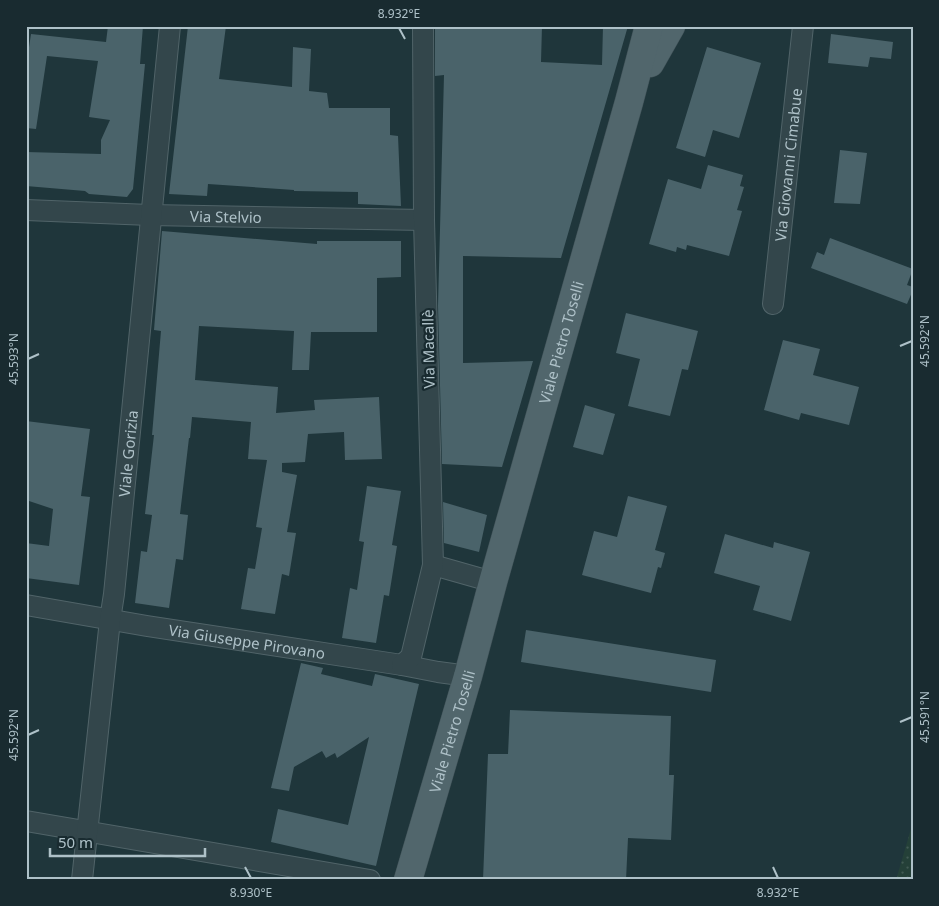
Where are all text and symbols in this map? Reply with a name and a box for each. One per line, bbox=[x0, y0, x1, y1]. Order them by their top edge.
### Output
text: 8.932°E bbox=[378, 5, 420, 22]
street label: Via Giovanni Cimabue bbox=[770, 87, 806, 242]
street label: Via Stelvio bbox=[190, 206, 262, 227]
street label: Viale Pietro Toselli bbox=[534, 279, 588, 406]
street label: Via Macallè bbox=[417, 309, 439, 389]
text: 45.592°N bbox=[916, 315, 933, 367]
text: 45.593°N bbox=[5, 333, 22, 385]
street label: Viale Gorizia bbox=[114, 409, 142, 498]
street label: Via Giuseppe Pirovano bbox=[168, 619, 327, 663]
street label: Viale Pietro Toselli bbox=[424, 668, 479, 795]
text: 45.591°N bbox=[916, 691, 933, 743]
text: 45.592°N bbox=[5, 709, 22, 761]
scale bar bbox=[50, 826, 205, 858]
text: 50 m bbox=[58, 832, 93, 852]
text: 8.930°E bbox=[230, 884, 272, 901]
text: 8.932°E bbox=[757, 884, 799, 901]

